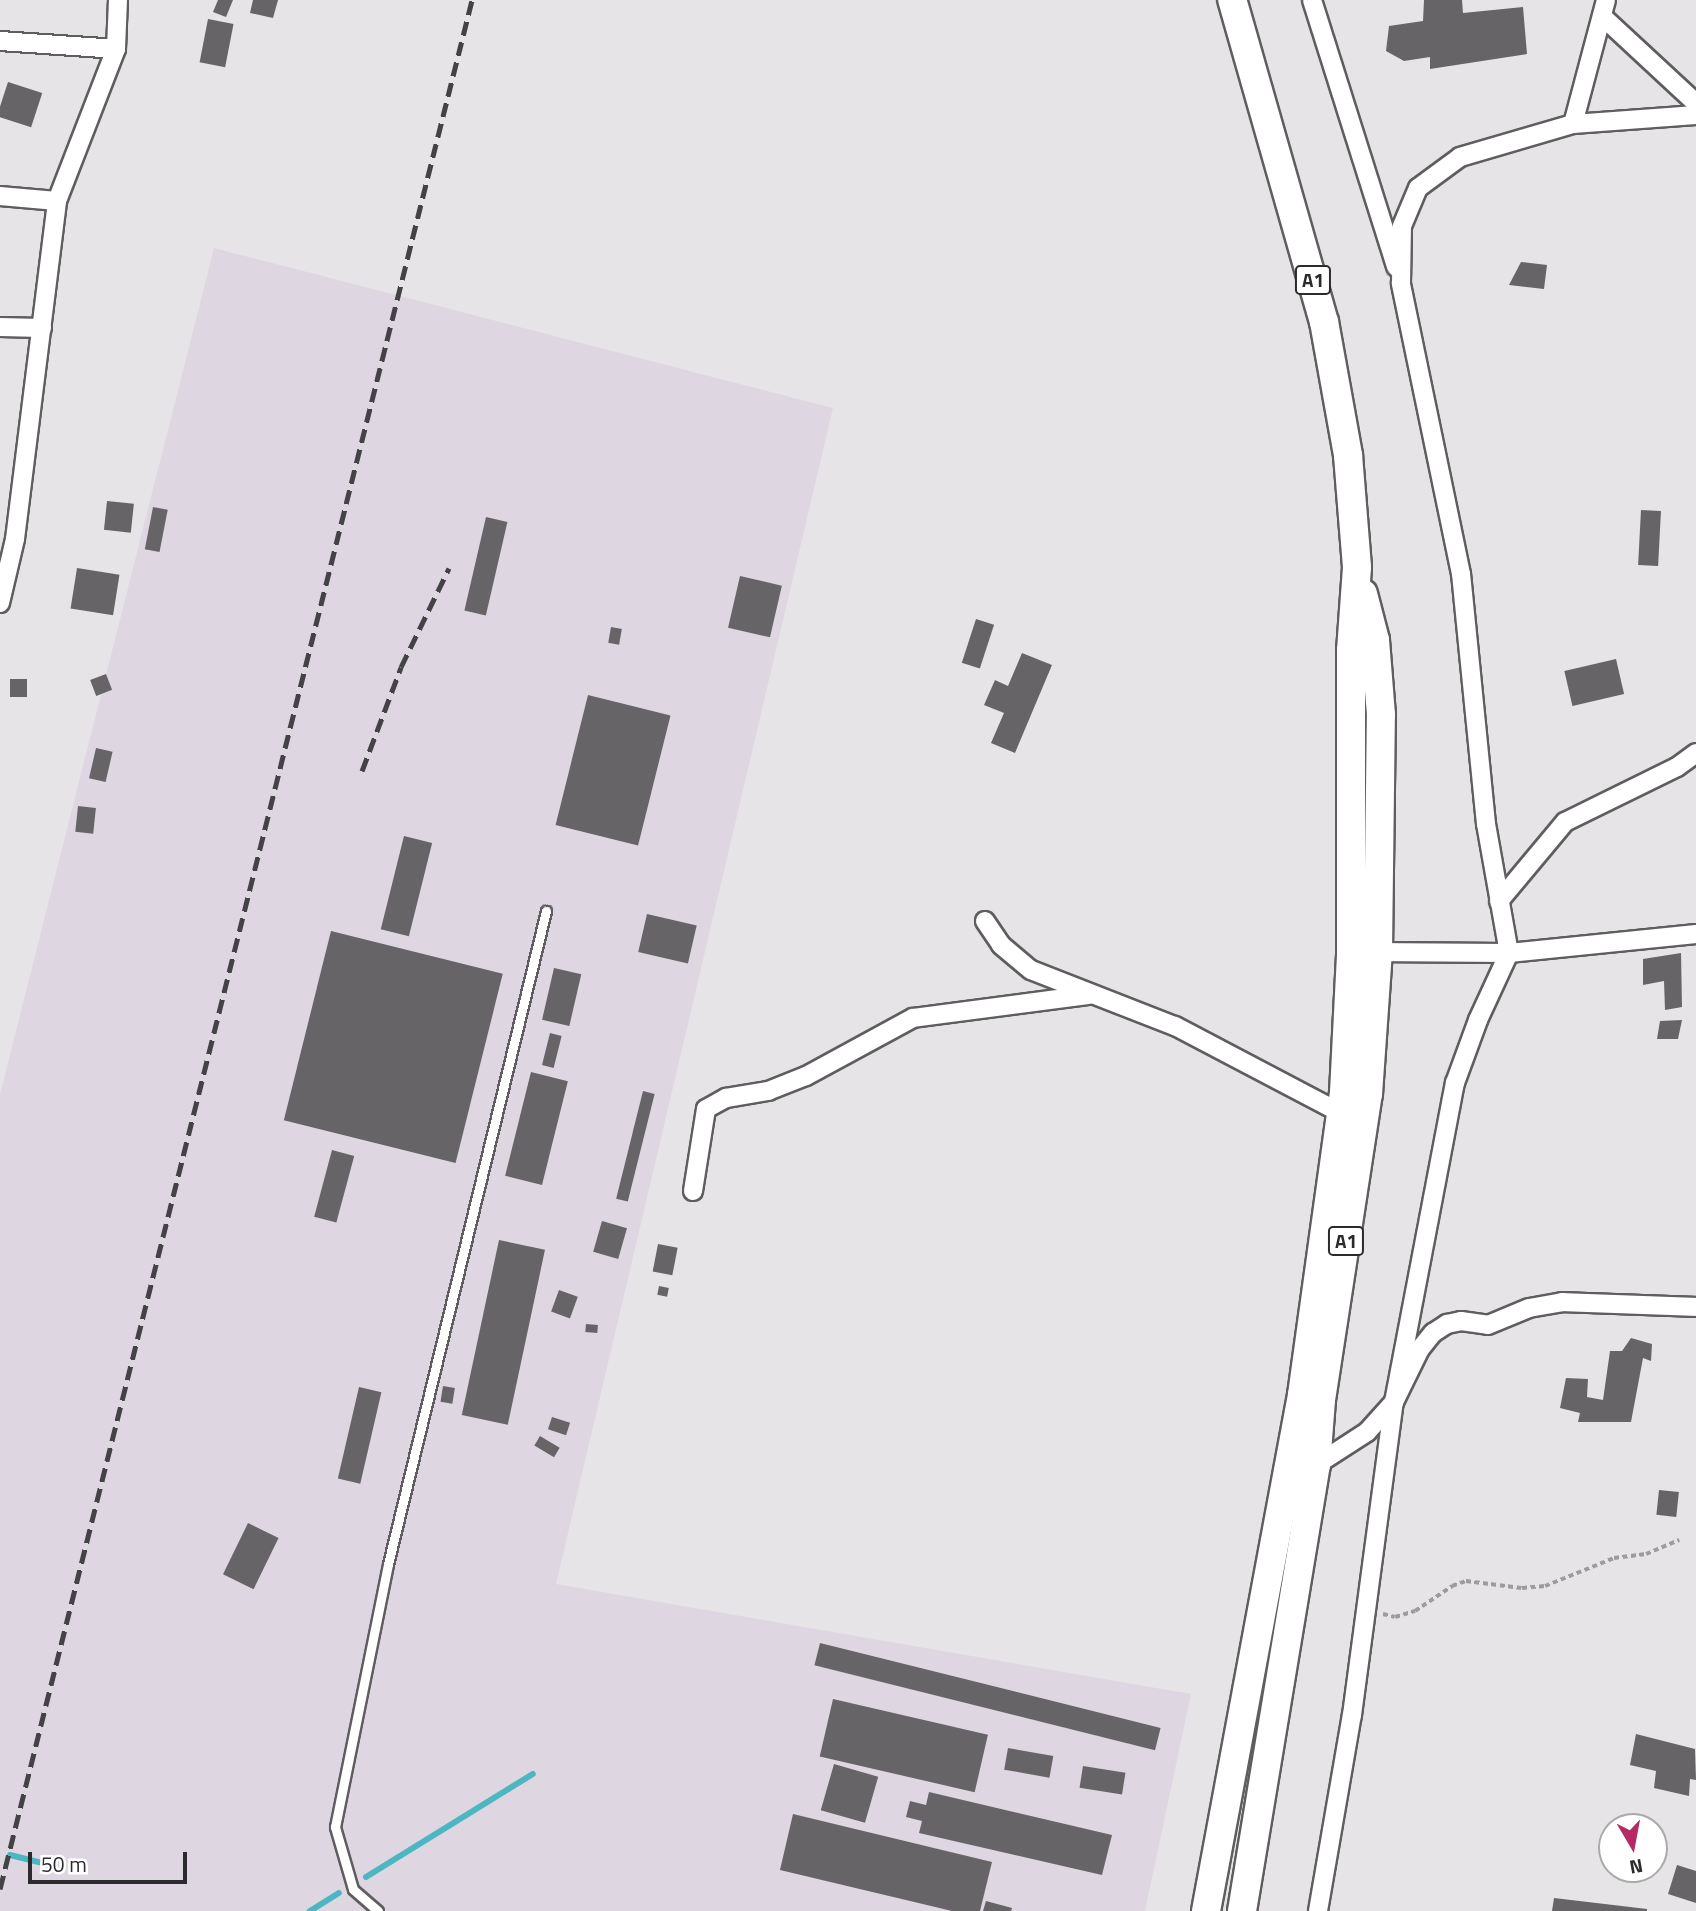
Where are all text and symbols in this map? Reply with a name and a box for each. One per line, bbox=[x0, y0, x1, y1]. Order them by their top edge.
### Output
road number: A1 bbox=[1294, 264, 1332, 296]
road number: A1 bbox=[1327, 1226, 1365, 1256]
north arrow bbox=[1598, 1813, 1668, 1883]
scale bar bbox=[32, 1838, 191, 1882]
text: 50 m bbox=[41, 1848, 87, 1880]
text: N bbox=[1627, 1852, 1645, 1883]

